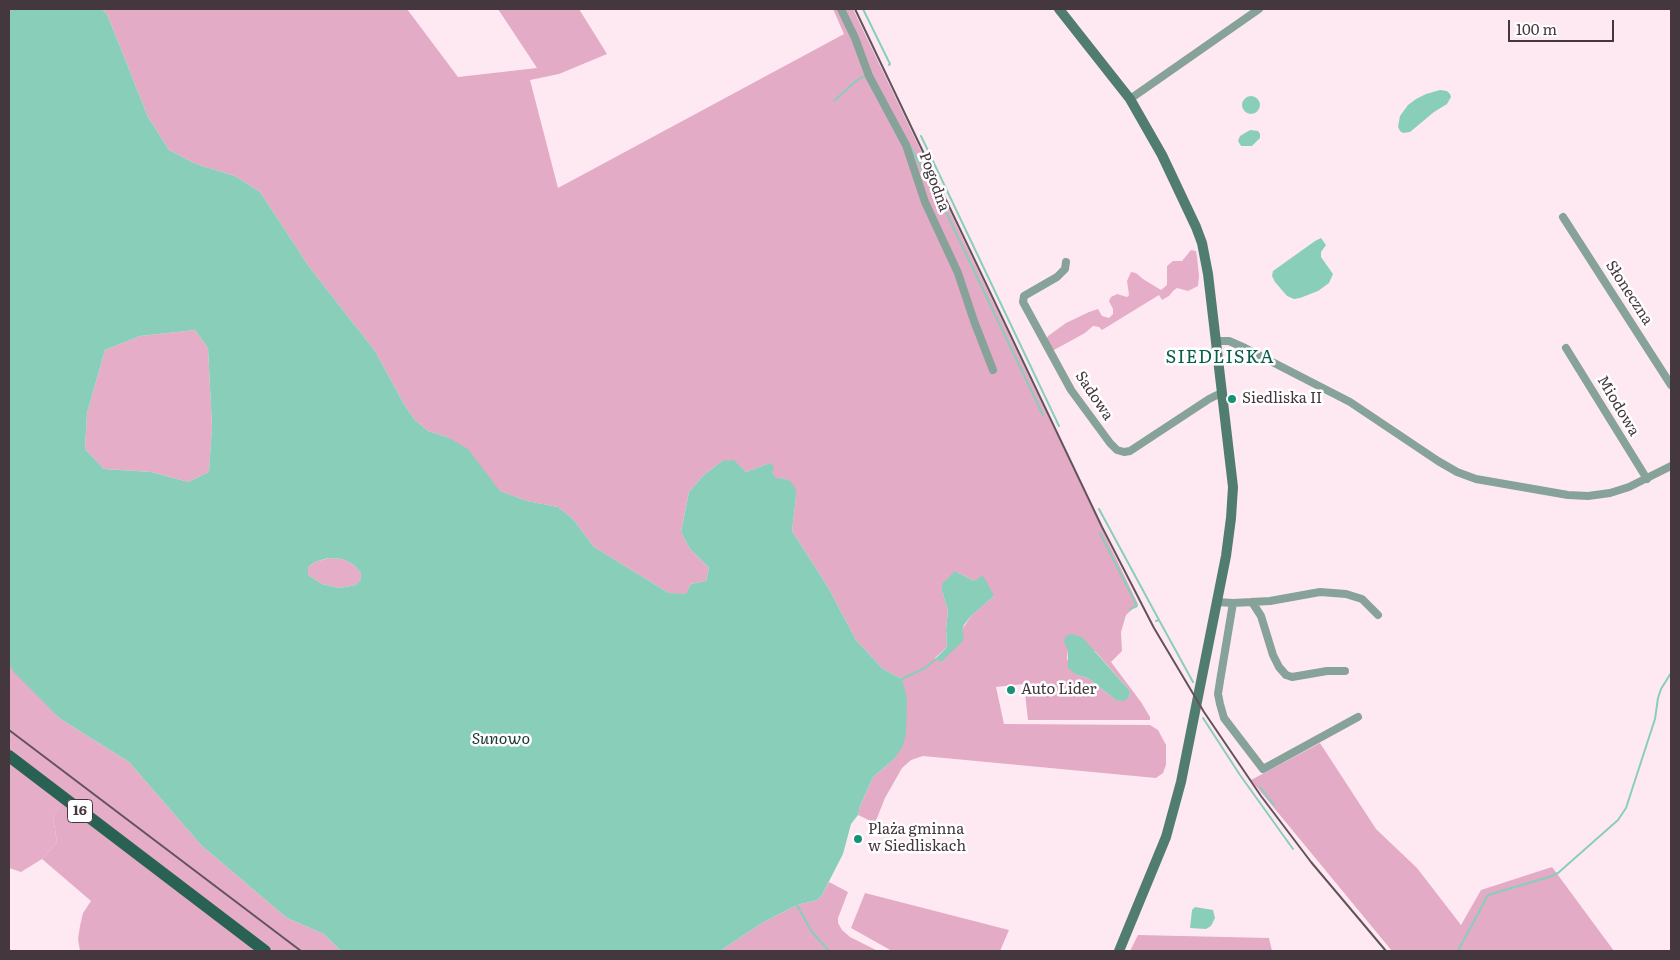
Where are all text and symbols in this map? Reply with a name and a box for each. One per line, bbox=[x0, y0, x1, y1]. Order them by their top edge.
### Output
scale bar bbox=[1510, 10, 1616, 42]
text: 100 m bbox=[1516, 17, 1557, 40]
street label: Pogodna bbox=[915, 150, 953, 214]
street label: Słoneczna bbox=[1602, 258, 1656, 328]
district label: SIEDLISKA bbox=[1164, 347, 1276, 369]
street label: Sadowa bbox=[1071, 368, 1117, 424]
street label: Miodowa bbox=[1593, 373, 1643, 439]
place label: Siedliska II bbox=[1242, 390, 1322, 408]
marker: Siedliska II bbox=[1226, 393, 1238, 405]
place label: Auto Lider bbox=[1021, 681, 1097, 699]
marker: Auto Lider bbox=[1005, 684, 1017, 696]
water label: Sunowo bbox=[472, 729, 530, 749]
road number: 16 bbox=[68, 799, 92, 822]
place label: Plaża gminna w Siedliskach bbox=[868, 821, 966, 856]
marker: Plaża gminna w Siedliskach bbox=[852, 833, 864, 845]

